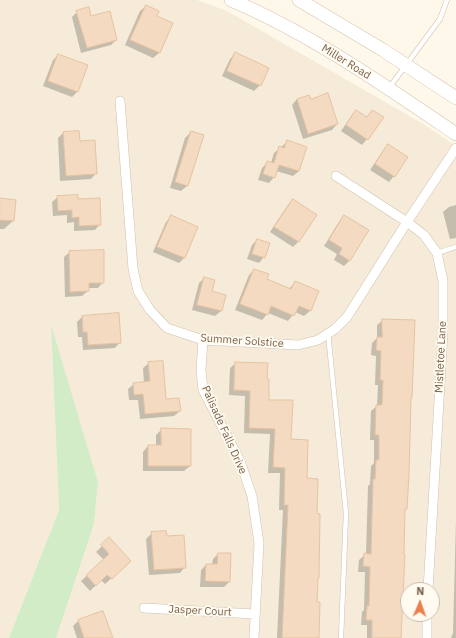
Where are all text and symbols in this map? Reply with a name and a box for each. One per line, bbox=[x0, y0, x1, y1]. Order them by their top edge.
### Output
street label: Miller Road bbox=[319, 42, 373, 82]
street label: Mistletoe Lane bbox=[433, 321, 449, 393]
street label: Summer Solstice bbox=[200, 332, 284, 350]
street label: Palisade Falls Drive bbox=[199, 384, 249, 476]
north arrow bbox=[400, 582, 440, 622]
text: N bbox=[416, 584, 425, 598]
street label: Jasper Court bbox=[168, 603, 232, 619]

